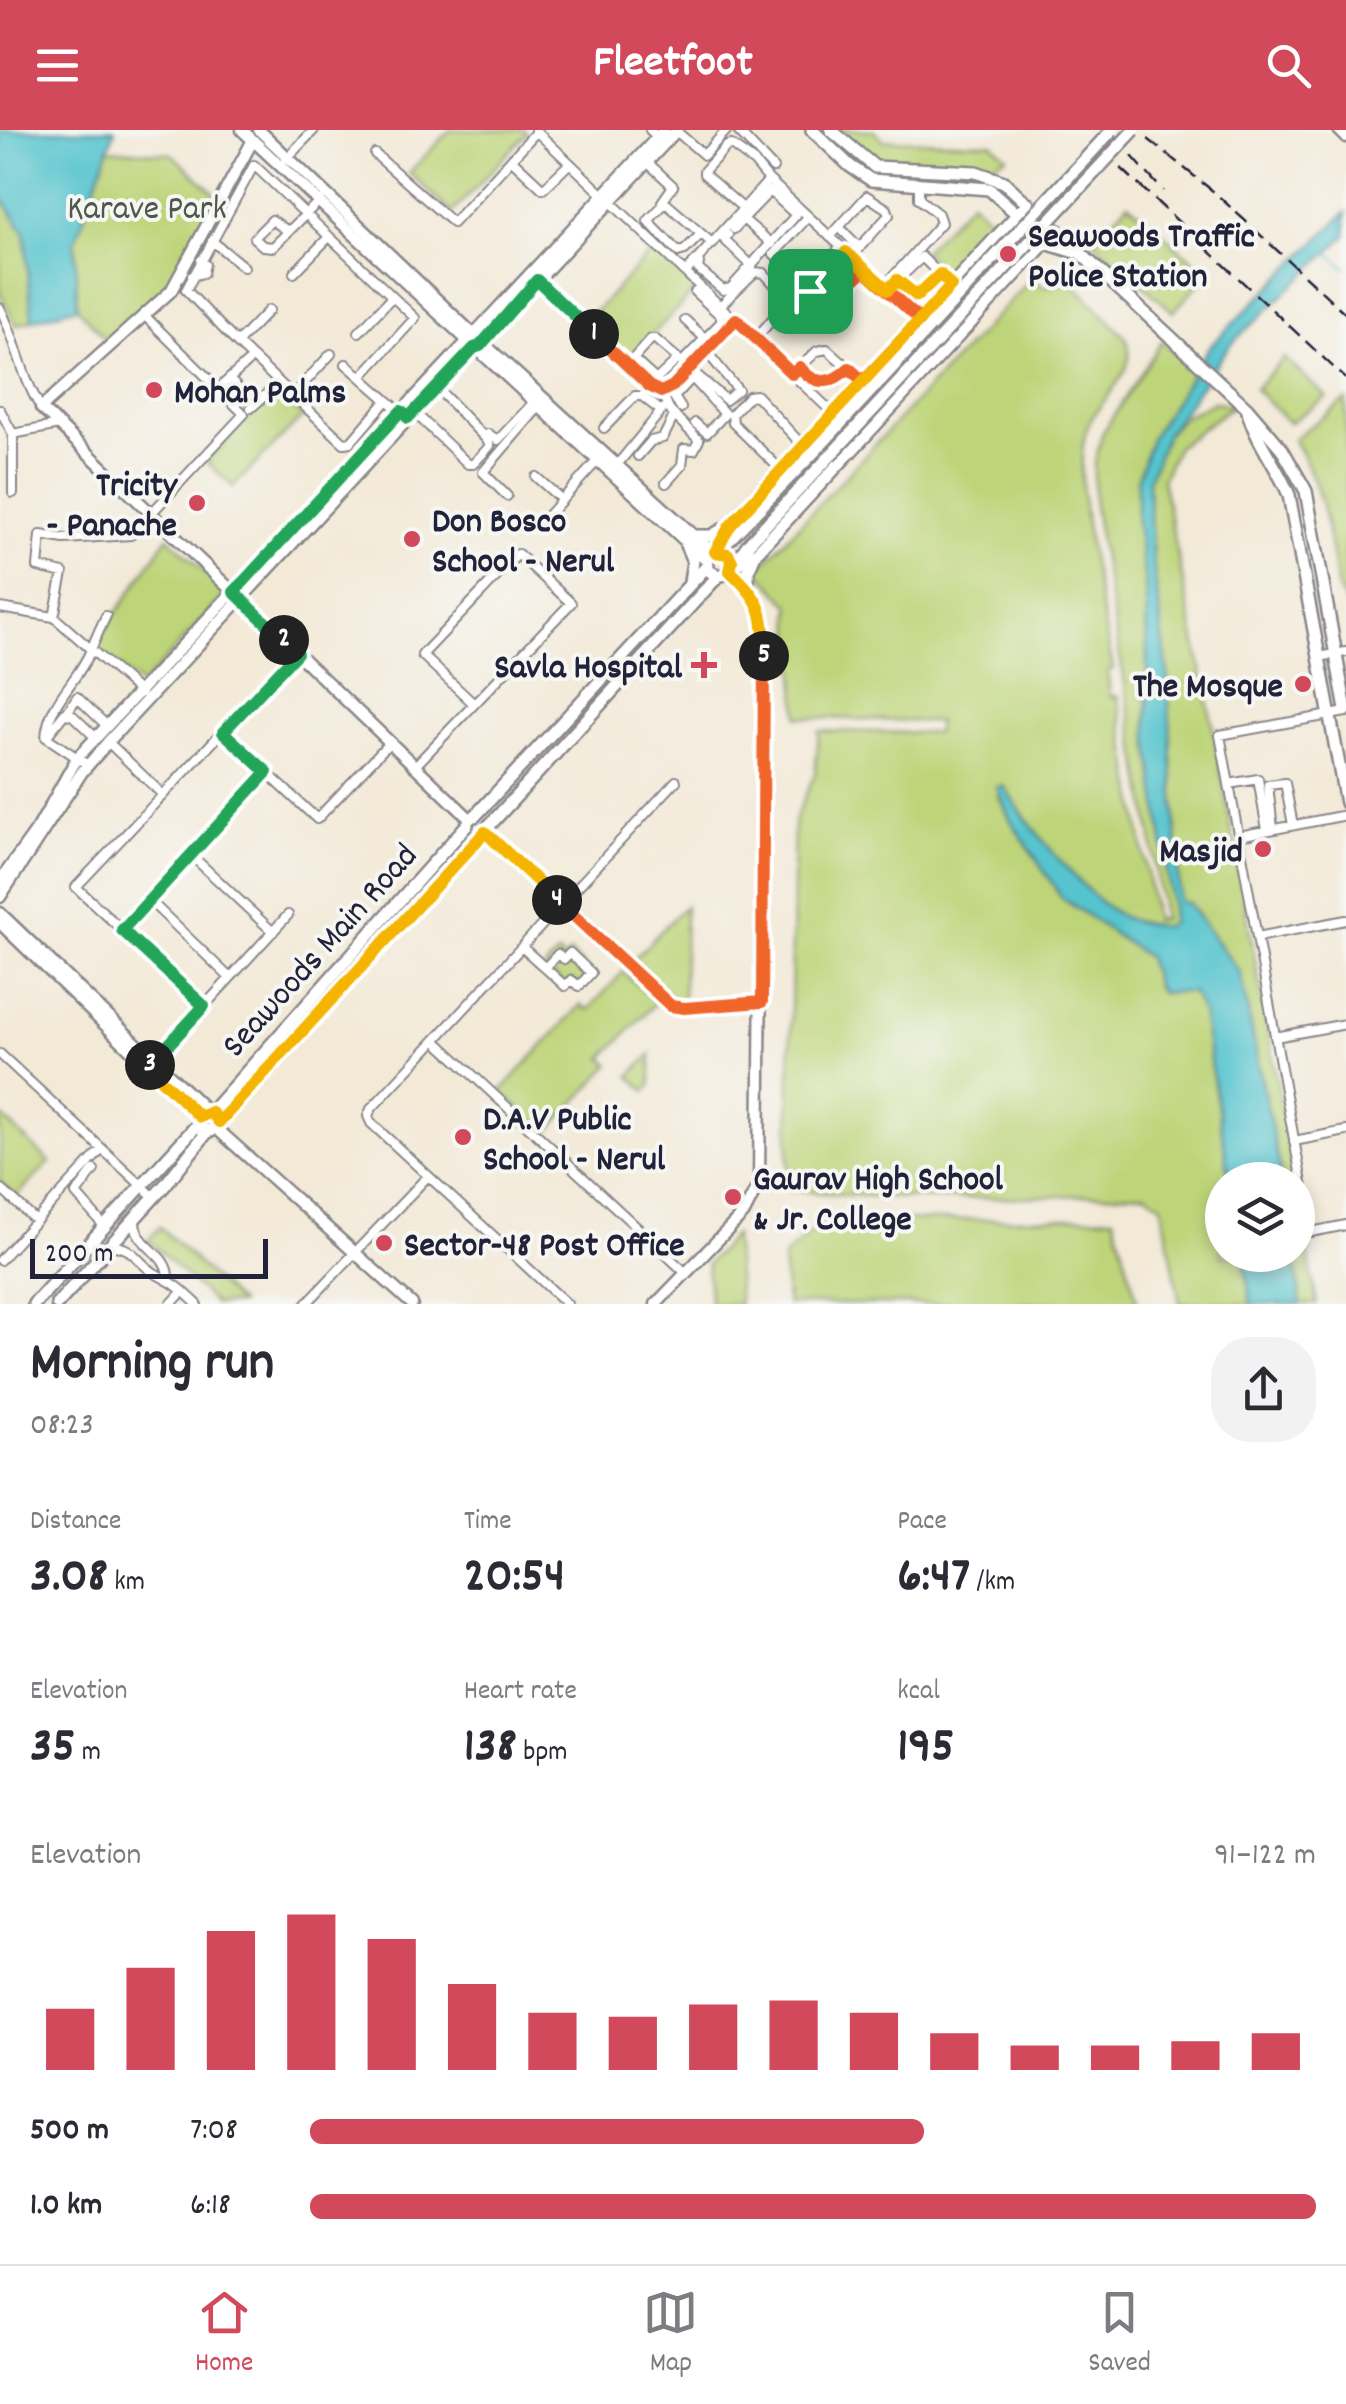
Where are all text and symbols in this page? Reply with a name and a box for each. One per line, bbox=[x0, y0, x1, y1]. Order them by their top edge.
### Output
text: Fleetfoot bbox=[593, 33, 753, 97]
icon: menu bbox=[30, 38, 85, 93]
icon: search bbox=[1261, 38, 1316, 93]
park label: Karave Park bbox=[67, 186, 227, 236]
place label: Seawoods Traffic Police Station bbox=[1028, 214, 1255, 304]
marker: Seawoods Traffic Police Station bbox=[997, 243, 1019, 265]
pin bbox=[768, 249, 853, 334]
icon: arrive bbox=[783, 264, 838, 319]
pin: 1 bbox=[569, 309, 619, 359]
text: 1 bbox=[591, 314, 597, 354]
place label: Mohan Palms bbox=[174, 370, 346, 420]
marker: Mohan Palms bbox=[143, 379, 165, 401]
place label: Tricity - Panache bbox=[47, 463, 179, 553]
marker: Tricity - Panache bbox=[186, 492, 208, 514]
place label: Don Bosco School - Nerul bbox=[432, 499, 615, 589]
marker: Don Bosco School - Nerul bbox=[401, 528, 423, 550]
pin: 2 bbox=[259, 615, 309, 665]
text: 2 bbox=[278, 620, 290, 660]
pin: 5 bbox=[739, 631, 789, 681]
text: 5 bbox=[758, 636, 770, 676]
place label: Savla Hospital bbox=[494, 645, 683, 695]
marker: Savla Hospital bbox=[691, 652, 717, 678]
place label: The Mosque bbox=[1133, 664, 1283, 714]
marker: The Mosque bbox=[1292, 673, 1314, 695]
place label: Masjid bbox=[1159, 829, 1243, 879]
street label: Seawoods Main Road bbox=[212, 834, 432, 1071]
marker: Masjid bbox=[1252, 838, 1274, 860]
pin: 4 bbox=[532, 875, 582, 925]
text: 4 bbox=[551, 880, 563, 920]
pin: 3 bbox=[125, 1040, 175, 1090]
text: 3 bbox=[144, 1045, 156, 1085]
place label: D.A.V Public School - Nerul bbox=[483, 1097, 666, 1187]
marker: D.A.V Public School - Nerul bbox=[452, 1126, 474, 1148]
place label: Gaurav High School & Jr. College bbox=[753, 1157, 1004, 1247]
map controls bbox=[1205, 1162, 1315, 1272]
button: layers bbox=[1205, 1162, 1315, 1272]
marker: Gaurav High School & Jr. College bbox=[722, 1186, 744, 1208]
place label: Sector-48 Post Office bbox=[404, 1223, 685, 1273]
marker: Sector-48 Post Office bbox=[373, 1232, 395, 1254]
scale bar bbox=[30, 1234, 268, 1278]
text: 200 m bbox=[45, 1236, 113, 1276]
text: Morning run bbox=[30, 1327, 274, 1406]
button: share bbox=[1211, 1337, 1316, 1442]
text: 08:23 bbox=[30, 1404, 94, 1450]
text: Distance bbox=[30, 1503, 121, 1543]
text: Time bbox=[464, 1503, 512, 1543]
text: Pace bbox=[897, 1503, 947, 1543]
text: 3.08 bbox=[30, 1543, 108, 1615]
text: 20:54 bbox=[464, 1543, 565, 1615]
text: 6:47 bbox=[897, 1543, 970, 1615]
text: km bbox=[108, 1564, 145, 1604]
text: /km bbox=[970, 1564, 1015, 1604]
text: Elevation bbox=[30, 1673, 127, 1713]
text: Heart rate bbox=[464, 1673, 577, 1713]
text: kcal bbox=[897, 1673, 940, 1713]
text: 35 bbox=[30, 1713, 75, 1785]
text: 138 bbox=[464, 1713, 517, 1785]
text: 195 bbox=[897, 1713, 954, 1785]
text: m bbox=[75, 1734, 101, 1774]
text: bpm bbox=[517, 1734, 568, 1774]
text: Elevation bbox=[30, 1834, 141, 1880]
text: 91–122 m bbox=[1214, 1834, 1316, 1880]
text: 500 m bbox=[30, 2109, 109, 2155]
text: 7:08 bbox=[190, 2109, 238, 2155]
text: 1.0 km bbox=[30, 2184, 102, 2230]
text: 6:18 bbox=[190, 2184, 231, 2230]
tab: Home bbox=[195, 2285, 253, 2385]
tab: Map bbox=[643, 2285, 698, 2385]
tab: Saved bbox=[1088, 2285, 1151, 2385]

